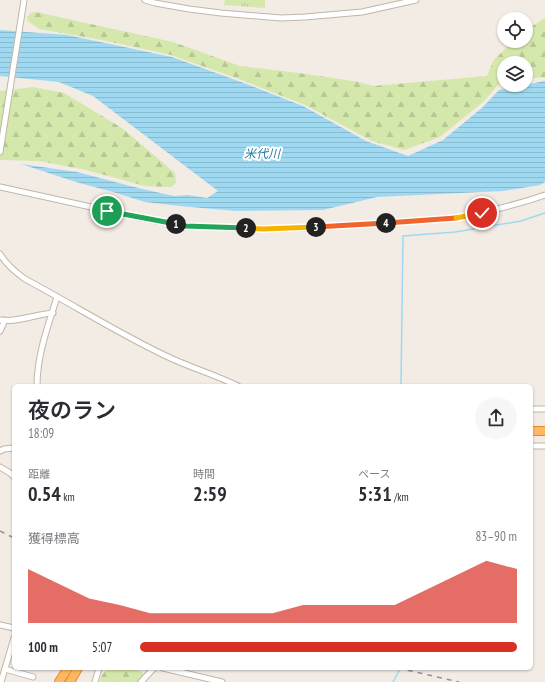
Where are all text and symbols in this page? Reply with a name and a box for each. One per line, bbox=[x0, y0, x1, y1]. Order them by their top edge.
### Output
map controls bbox=[497, 12, 533, 92]
button: locate bbox=[497, 12, 533, 48]
button: layers bbox=[497, 56, 533, 92]
water label: 米代川 bbox=[244, 146, 282, 161]
pin bbox=[90, 194, 124, 228]
pin bbox=[465, 196, 499, 230]
icon: arrive bbox=[96, 200, 118, 222]
icon: check bbox=[471, 202, 493, 224]
pin: 4 bbox=[376, 213, 396, 233]
pin: 1 bbox=[166, 214, 186, 234]
text: 4 bbox=[383, 216, 389, 230]
text: 1 bbox=[173, 217, 179, 231]
pin: 3 bbox=[306, 217, 326, 237]
pin: 2 bbox=[236, 218, 256, 238]
text: 3 bbox=[313, 220, 319, 234]
text: 2 bbox=[243, 221, 249, 235]
text: 夜のラン bbox=[28, 396, 116, 424]
button: share bbox=[475, 397, 517, 439]
text: 18:09 bbox=[28, 425, 54, 442]
text: 距離 bbox=[28, 467, 50, 481]
text: 時間 bbox=[193, 467, 215, 481]
text: ペース bbox=[358, 467, 390, 481]
text: 0.54 bbox=[28, 481, 61, 507]
text: 2:59 bbox=[193, 481, 227, 507]
text: 5:31 bbox=[358, 481, 392, 507]
text: km bbox=[61, 490, 75, 504]
text: /km bbox=[392, 490, 409, 504]
text: 83–90 m bbox=[475, 528, 517, 545]
text: 獲得標高 bbox=[28, 530, 80, 547]
text: 100 m bbox=[28, 639, 58, 656]
text: 5:07 bbox=[92, 639, 112, 656]

